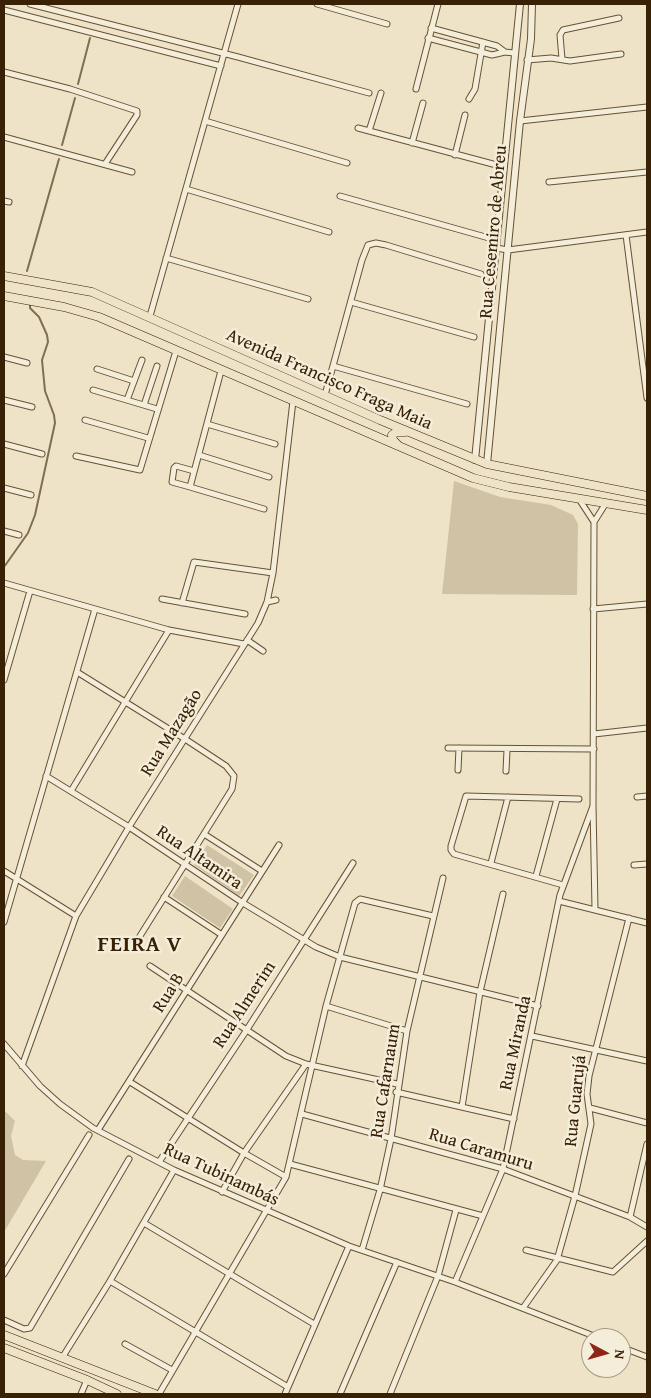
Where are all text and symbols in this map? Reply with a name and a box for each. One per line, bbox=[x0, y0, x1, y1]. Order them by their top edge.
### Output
street label: Rua Cesemiro de Abreu bbox=[476, 144, 512, 320]
street label: Avenida Francisco Fraga Maia bbox=[223, 325, 435, 435]
street label: Rua Mazagão bbox=[137, 685, 207, 781]
street label: Rua Altamira bbox=[152, 821, 246, 895]
district label: FEIRA V bbox=[97, 932, 183, 958]
street label: Rua Almerim bbox=[209, 958, 281, 1052]
street label: Rua B bbox=[149, 969, 189, 1017]
street label: Rua Miranda bbox=[495, 994, 537, 1092]
street label: Rua Cafarnaum bbox=[366, 1022, 406, 1140]
street label: Rua Guarujá bbox=[560, 1054, 592, 1148]
street label: Rua Caramuru bbox=[426, 1124, 536, 1176]
street label: Rua Tubinambás bbox=[160, 1139, 282, 1211]
north arrow bbox=[581, 1328, 631, 1378]
text: N bbox=[609, 1349, 630, 1360]

